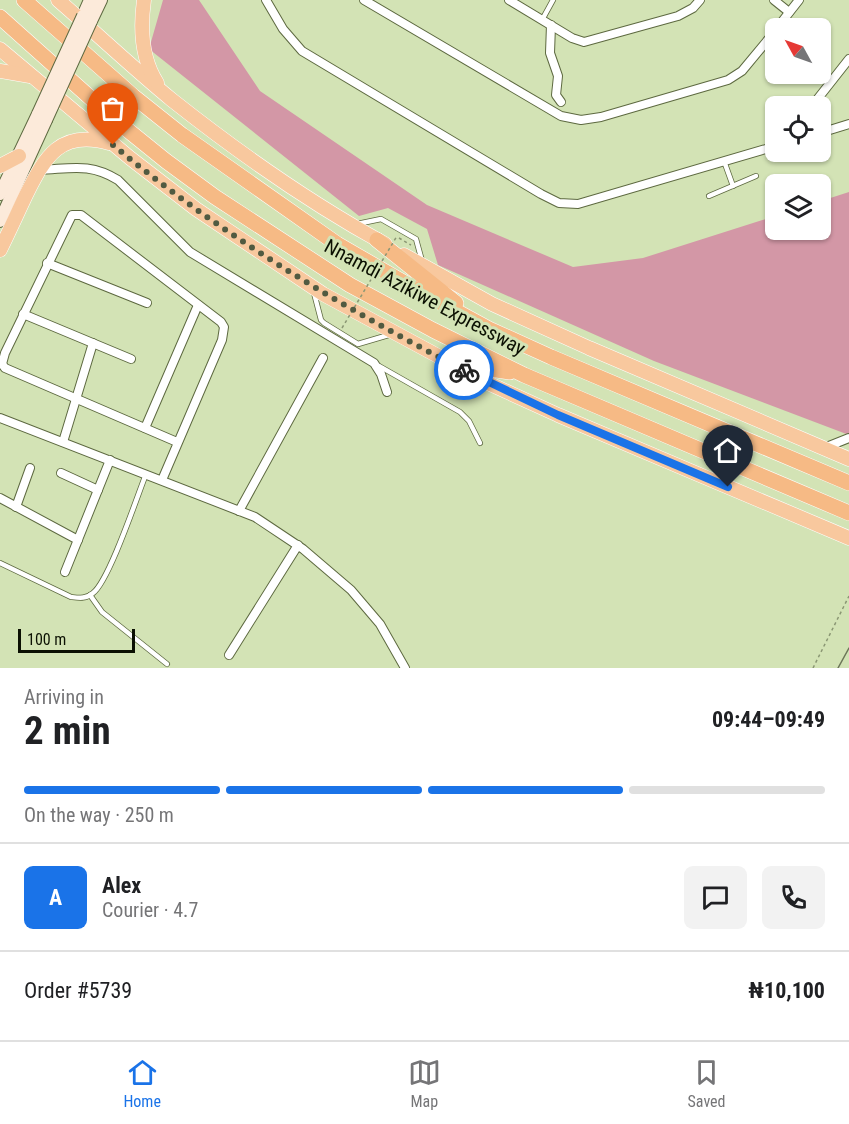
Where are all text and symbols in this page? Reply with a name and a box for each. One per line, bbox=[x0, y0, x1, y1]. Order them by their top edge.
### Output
north arrow bbox=[765, 18, 831, 84]
map controls bbox=[765, 18, 831, 240]
pin bbox=[87, 83, 138, 145]
icon: bag bbox=[96, 92, 129, 125]
button: locate bbox=[765, 96, 831, 162]
button: layers bbox=[765, 174, 831, 240]
street label: Nnamdi Azikiwe Expressway bbox=[320, 234, 530, 360]
courier bbox=[434, 340, 494, 400]
icon: bike bbox=[448, 354, 481, 387]
pin bbox=[702, 425, 753, 487]
icon: home bbox=[711, 434, 744, 467]
scale bar bbox=[18, 626, 135, 654]
text: 100 m bbox=[27, 630, 66, 649]
text: Arriving in bbox=[24, 685, 104, 709]
text: 09:44–09:49 bbox=[712, 707, 825, 732]
text: 2 min bbox=[24, 708, 111, 754]
text: On the way · 250 m bbox=[24, 803, 174, 827]
button: chat bbox=[684, 866, 747, 929]
button: phone bbox=[762, 866, 825, 929]
text: Alex bbox=[102, 873, 141, 898]
text: A bbox=[49, 885, 62, 910]
text: Courier · 4.7 bbox=[102, 898, 198, 922]
text: Order #5739 bbox=[24, 978, 132, 1003]
text: ₦10,100 bbox=[748, 978, 825, 1003]
tab: Home bbox=[123, 1056, 161, 1111]
tab: Map bbox=[408, 1056, 441, 1111]
tab: Saved bbox=[688, 1056, 726, 1111]

